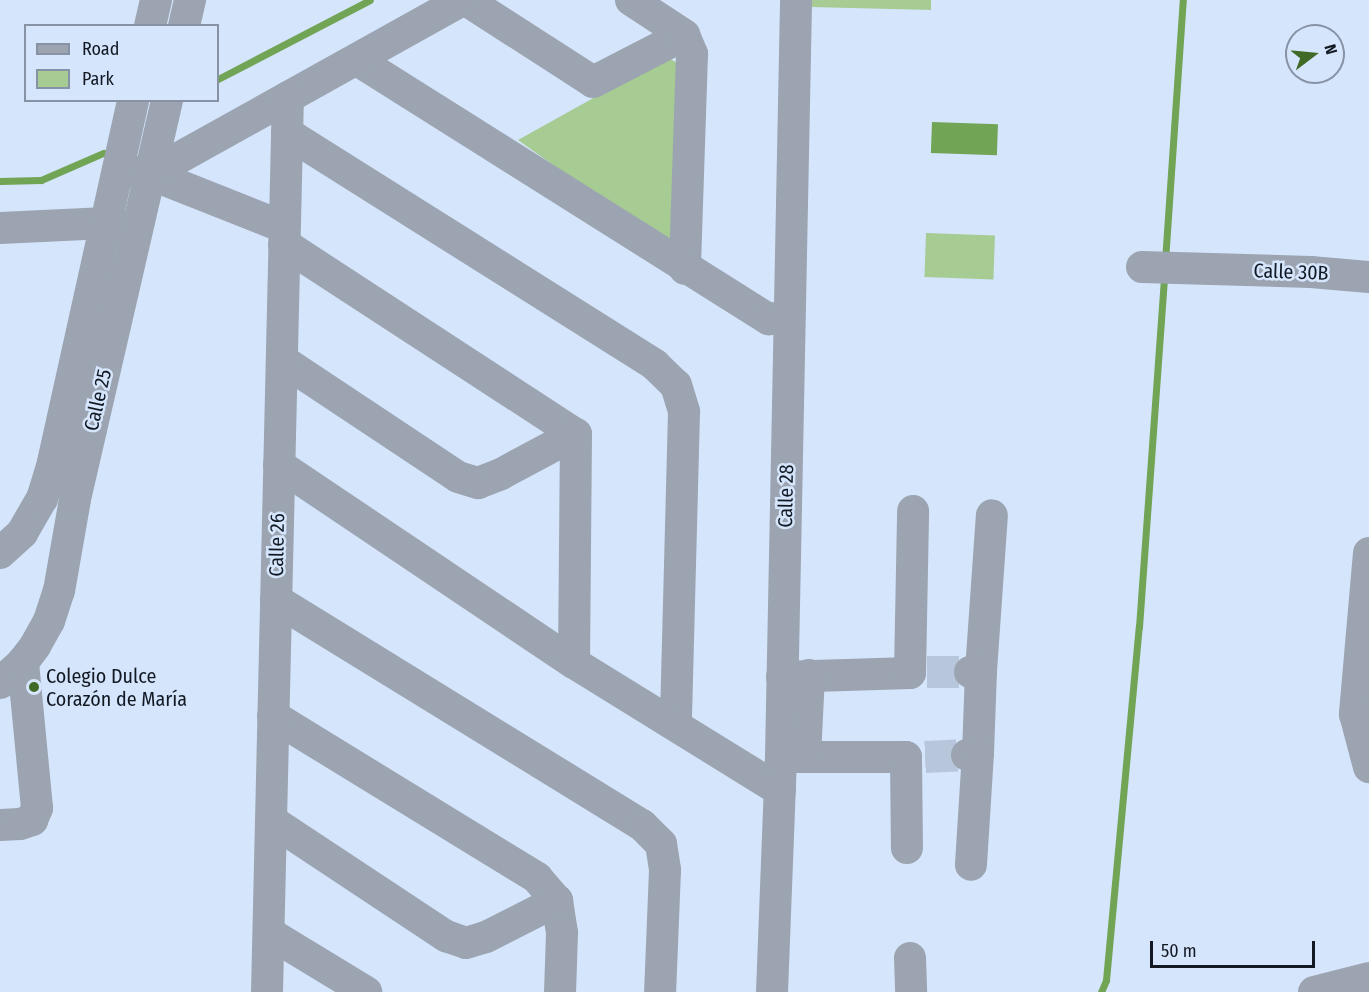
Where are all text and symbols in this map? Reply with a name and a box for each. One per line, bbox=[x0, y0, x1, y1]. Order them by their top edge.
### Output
legend bbox=[24, 24, 219, 102]
north arrow bbox=[1285, 24, 1345, 84]
text: Road bbox=[82, 38, 119, 60]
text: N bbox=[1320, 42, 1341, 57]
text: Park bbox=[82, 68, 114, 90]
street label: Calle 30B bbox=[1253, 259, 1329, 285]
street label: Calle 25 bbox=[79, 367, 117, 433]
street label: Calle 28 bbox=[773, 464, 799, 528]
street label: Calle 26 bbox=[264, 513, 290, 577]
place label: Colegio Dulce Corazón de María bbox=[46, 664, 187, 711]
marker: Colegio Dulce Corazón de María bbox=[27, 680, 41, 694]
scale bar bbox=[1153, 929, 1318, 967]
text: 50 m bbox=[1161, 940, 1197, 962]

